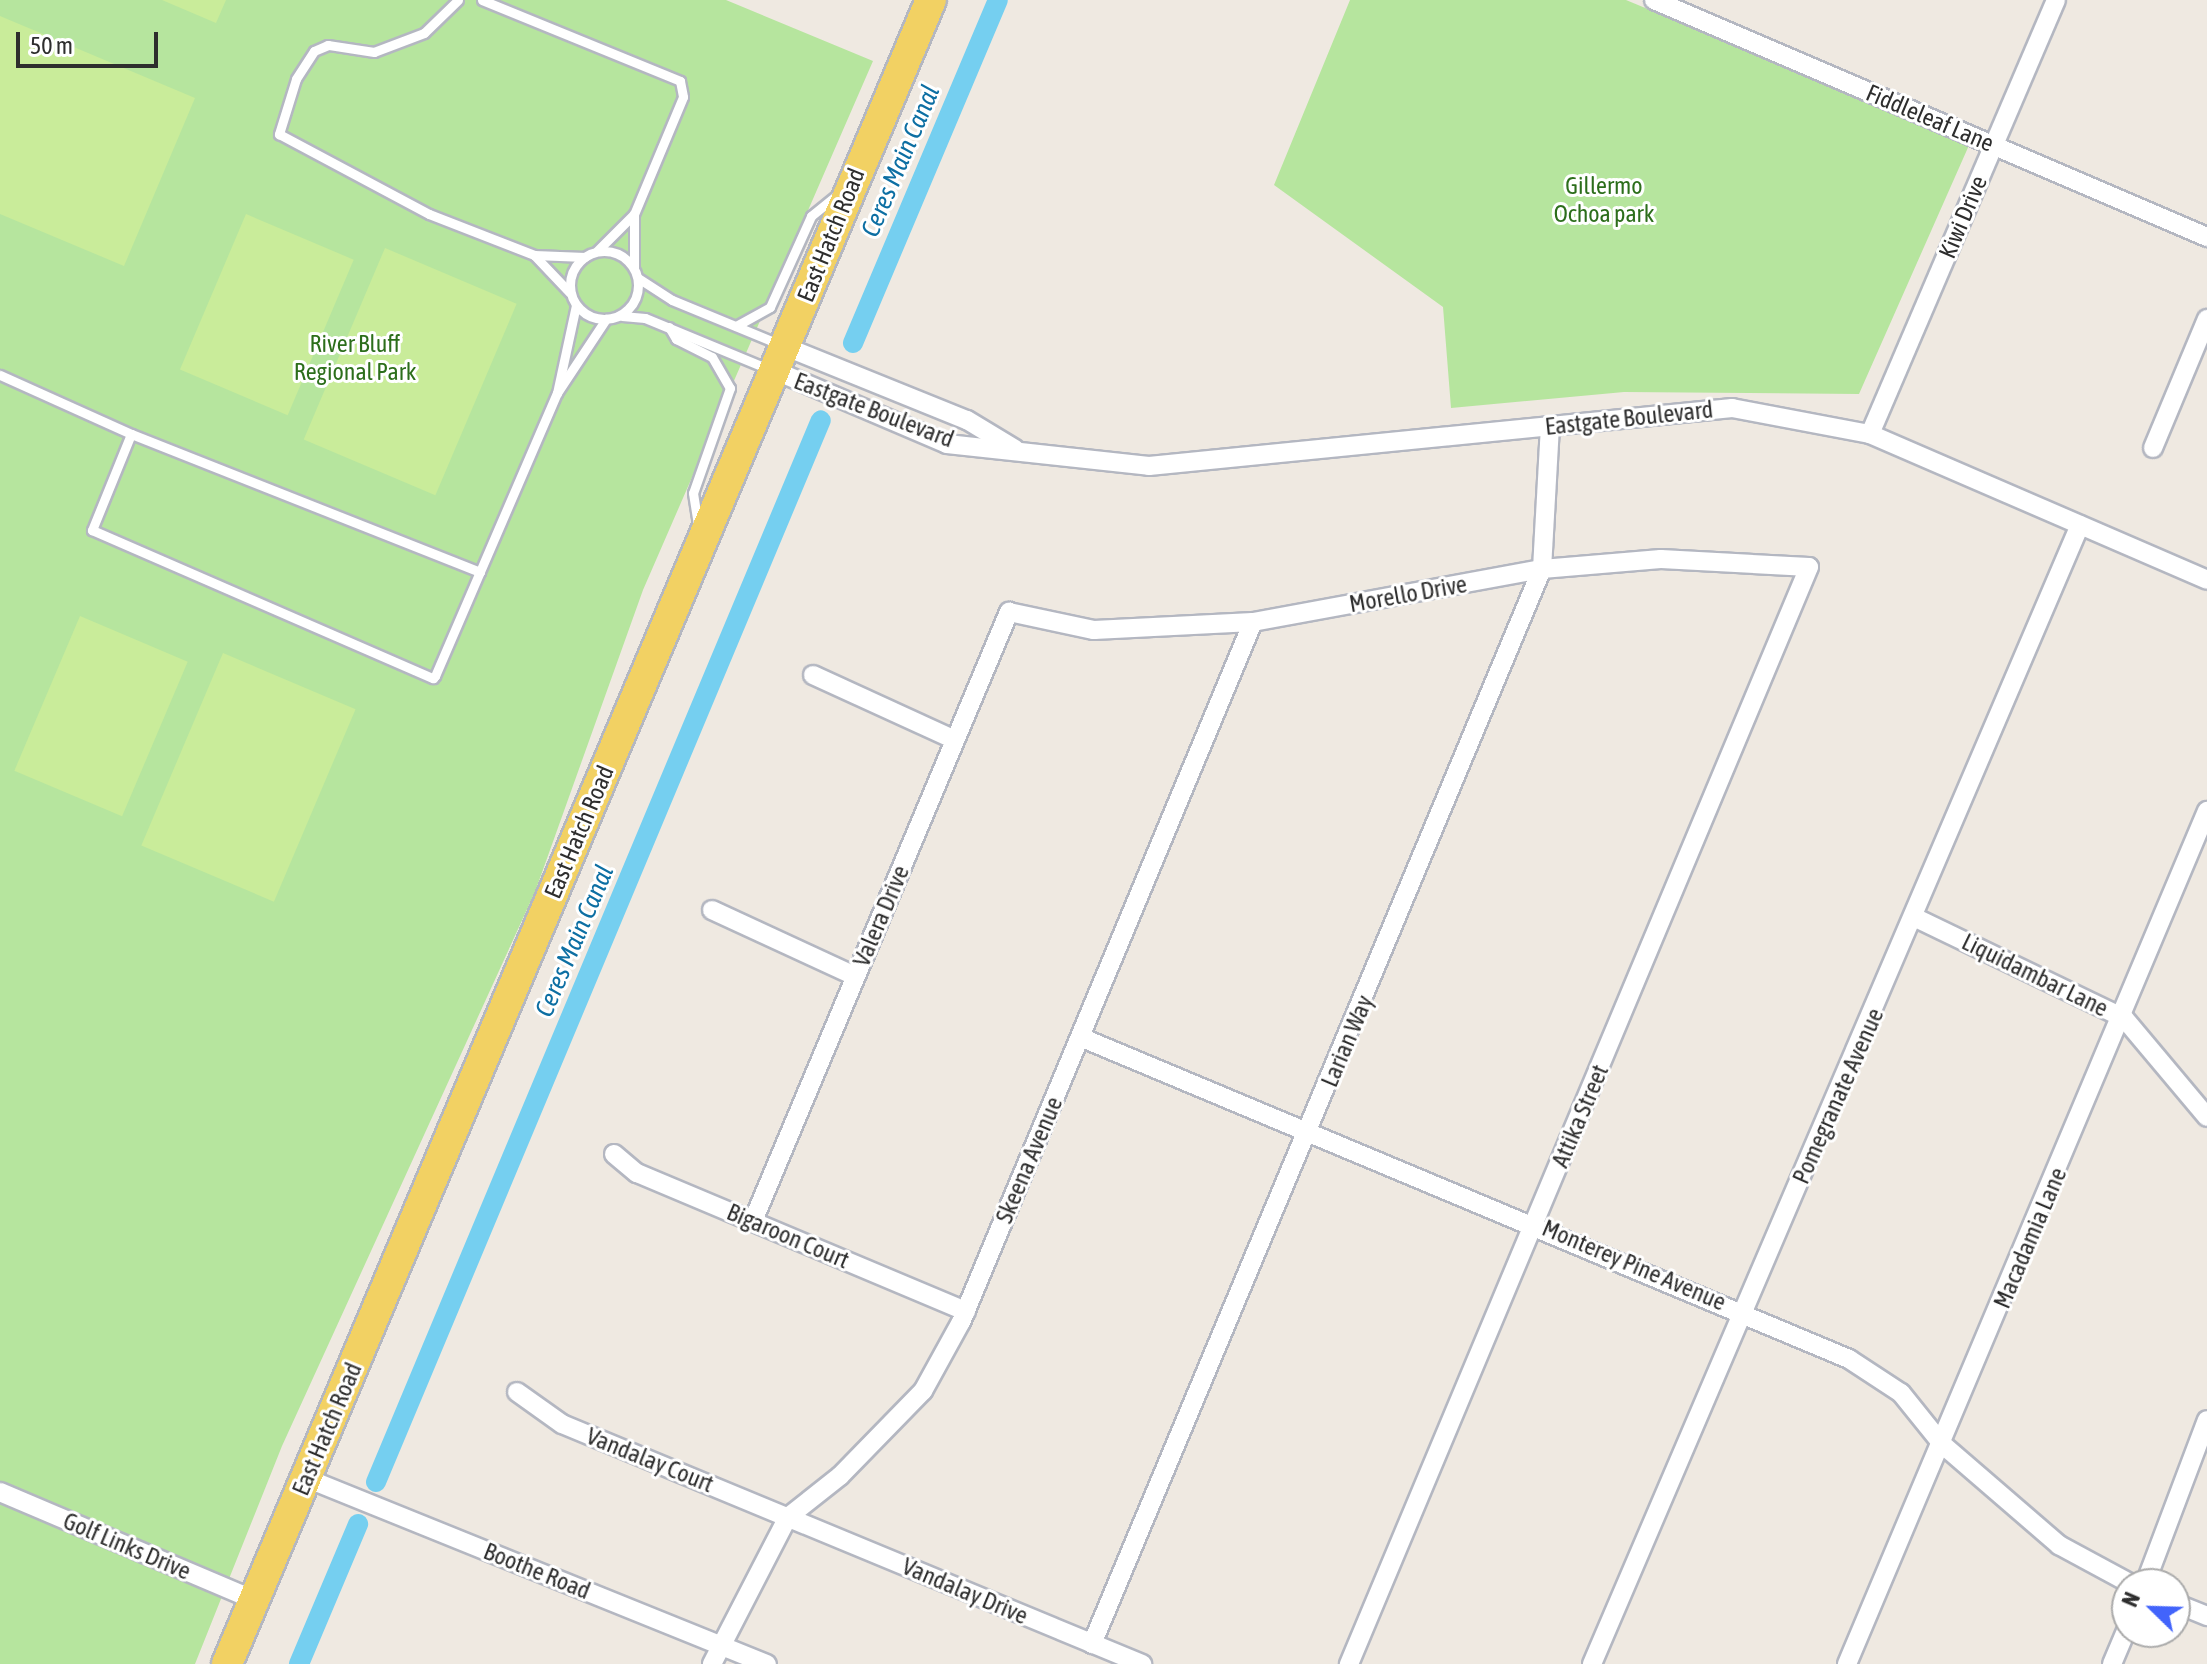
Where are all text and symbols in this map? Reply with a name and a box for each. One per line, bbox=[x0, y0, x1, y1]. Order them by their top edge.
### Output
scale bar bbox=[20, 16, 162, 66]
text: 50 m bbox=[30, 32, 73, 59]
street label: Fiddleleaf Lane bbox=[1862, 78, 1998, 158]
water label: Ceres Main Canal bbox=[855, 80, 947, 242]
street label: East Hatch Road bbox=[791, 164, 871, 306]
street label: Kiwi Drive bbox=[1933, 171, 1993, 263]
park label: Gillermo Ochoa park bbox=[1554, 172, 1654, 228]
park label: River Bluff Regional Park bbox=[294, 330, 416, 386]
street label: Eastgate Boulevard bbox=[790, 366, 958, 454]
street label: Eastgate Boulevard bbox=[1544, 395, 1714, 441]
street label: Morello Drive bbox=[1347, 569, 1469, 619]
street label: East Hatch Road bbox=[538, 761, 620, 903]
water label: Ceres Main Canal bbox=[529, 860, 621, 1022]
street label: Valera Drive bbox=[847, 861, 915, 971]
street label: Liquidambar Lane bbox=[1957, 927, 2113, 1023]
street label: Larian Way bbox=[1315, 991, 1379, 1091]
street label: Pomegranate Avenue bbox=[1786, 1004, 1890, 1188]
street label: Attika Street bbox=[1545, 1060, 1615, 1172]
street label: Skeena Avenue bbox=[989, 1093, 1069, 1227]
street label: Macadamia Lane bbox=[1987, 1163, 2073, 1313]
street label: Bigaroon Court bbox=[723, 1197, 853, 1275]
street label: Monterey Pine Avenue bbox=[1538, 1213, 1730, 1317]
street label: East Hatch Road bbox=[286, 1358, 368, 1500]
street label: Vandalay Court bbox=[582, 1421, 718, 1499]
street label: Golf Links Drive bbox=[59, 1506, 195, 1586]
street label: Boothe Road bbox=[479, 1537, 595, 1605]
street label: Vandalay Drive bbox=[898, 1552, 1032, 1630]
north arrow bbox=[2111, 1568, 2191, 1648]
text: N bbox=[2116, 1588, 2145, 1610]

